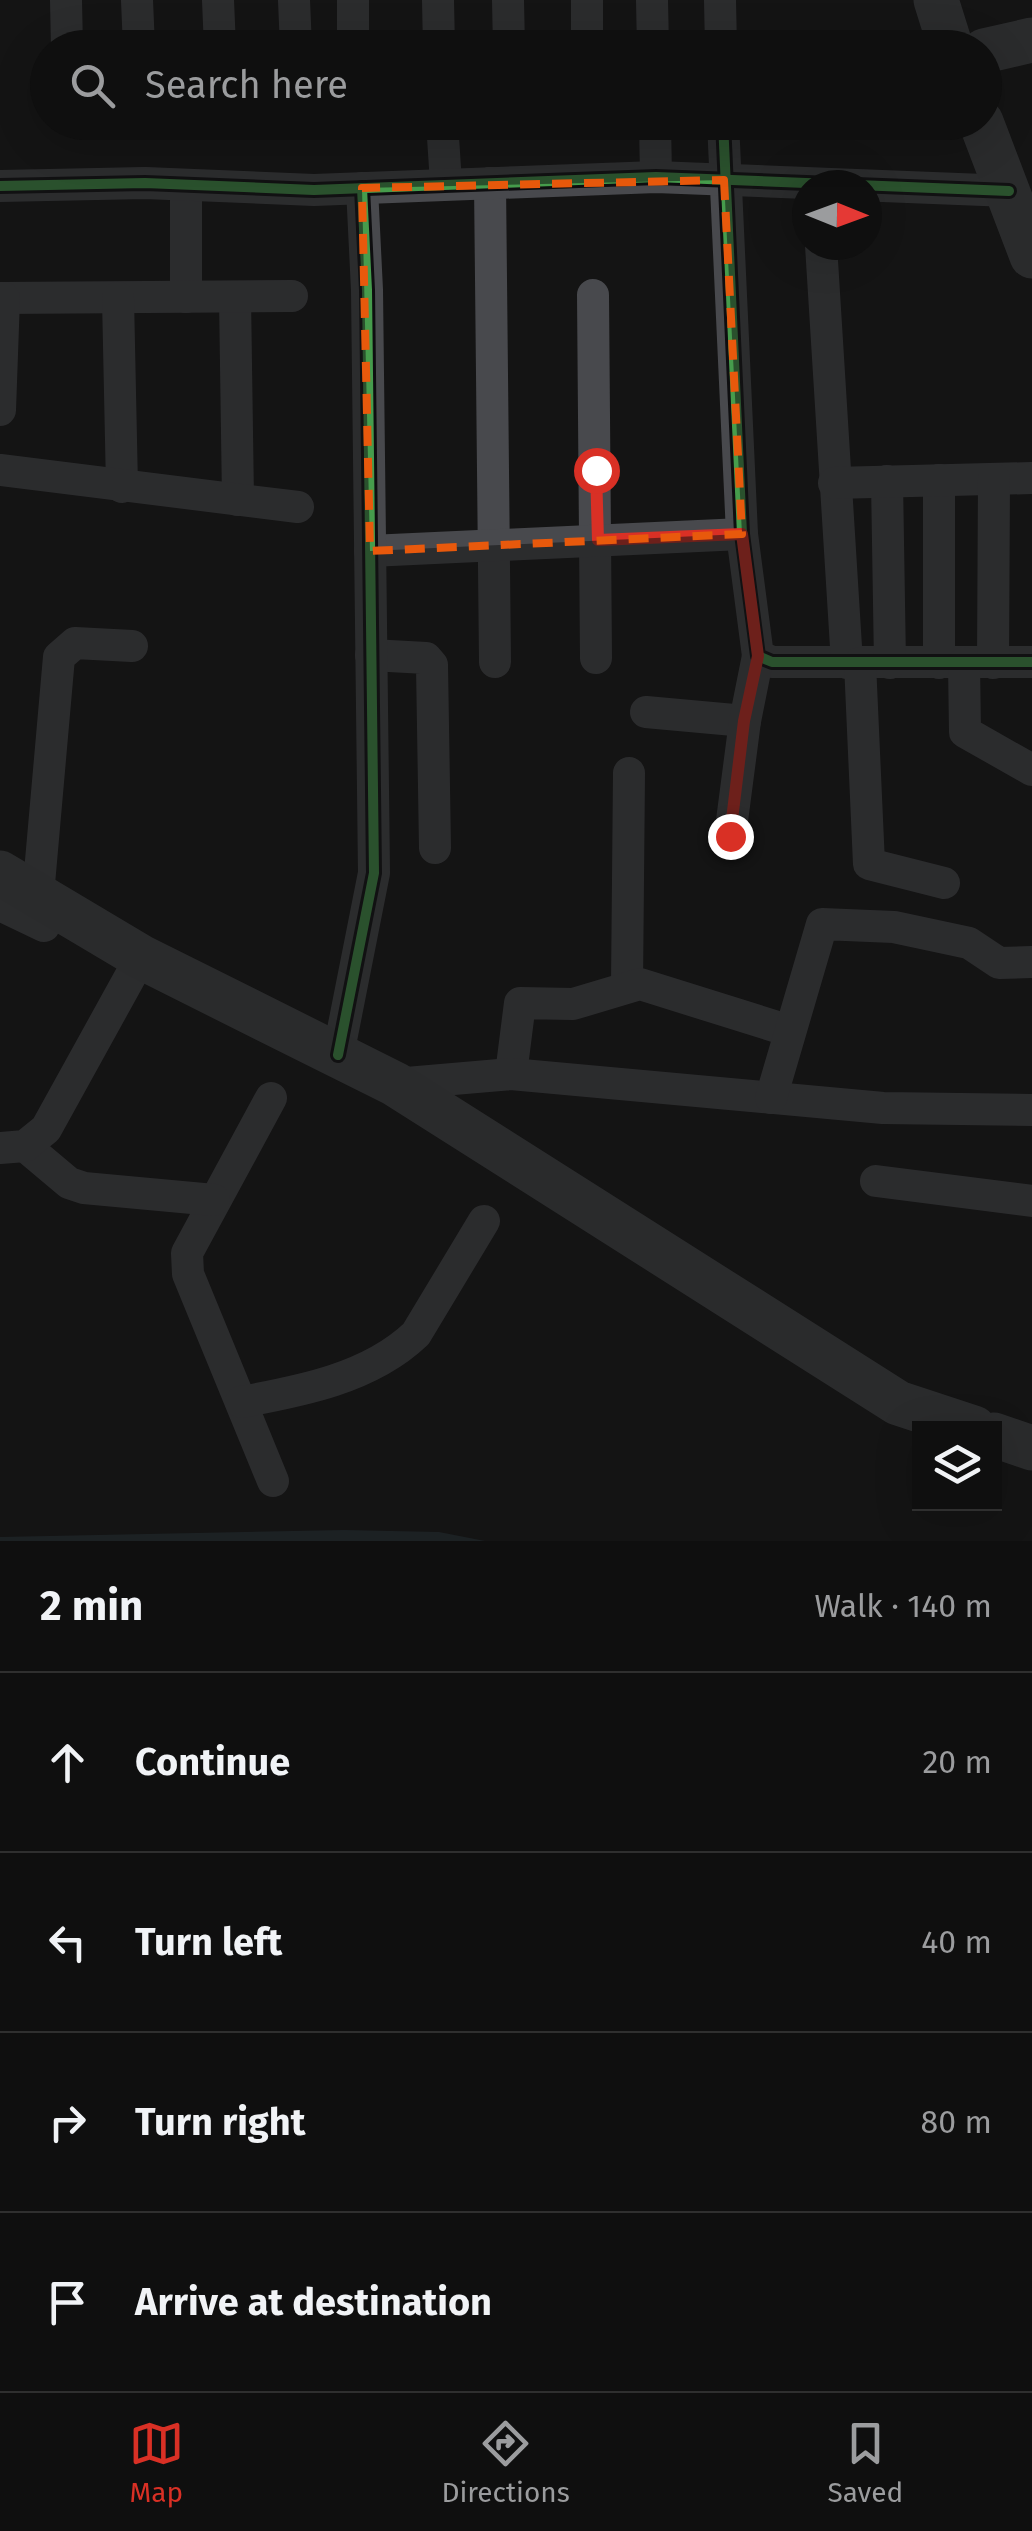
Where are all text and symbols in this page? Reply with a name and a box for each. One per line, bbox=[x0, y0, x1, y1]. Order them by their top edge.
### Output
search box bbox=[30, 30, 1002, 140]
icon: search bbox=[65, 58, 120, 113]
text: Search here bbox=[145, 62, 348, 108]
north arrow bbox=[792, 170, 882, 260]
route start bbox=[574, 448, 620, 494]
route end bbox=[708, 814, 754, 860]
map controls bbox=[912, 1421, 1002, 1511]
button: layers bbox=[912, 1421, 1002, 1511]
text: 2 min bbox=[40, 1581, 143, 1631]
text: Walk · 140 m bbox=[814, 1587, 992, 1625]
icon: ahead bbox=[40, 1735, 95, 1790]
text: Continue bbox=[135, 1739, 290, 1785]
text: 20 m bbox=[922, 1743, 992, 1781]
icon: left bbox=[40, 1915, 95, 1970]
text: Turn left bbox=[135, 1919, 282, 1965]
text: 40 m bbox=[921, 1923, 992, 1961]
icon: right bbox=[40, 2095, 95, 2150]
text: Turn right bbox=[135, 2099, 305, 2145]
text: 80 m bbox=[921, 2103, 992, 2141]
icon: arrive bbox=[40, 2275, 95, 2330]
text: Arrive at destination bbox=[135, 2279, 492, 2325]
tab: Map bbox=[129, 2416, 184, 2509]
tab: Directions bbox=[441, 2416, 570, 2509]
tab: Saved bbox=[827, 2416, 903, 2509]

